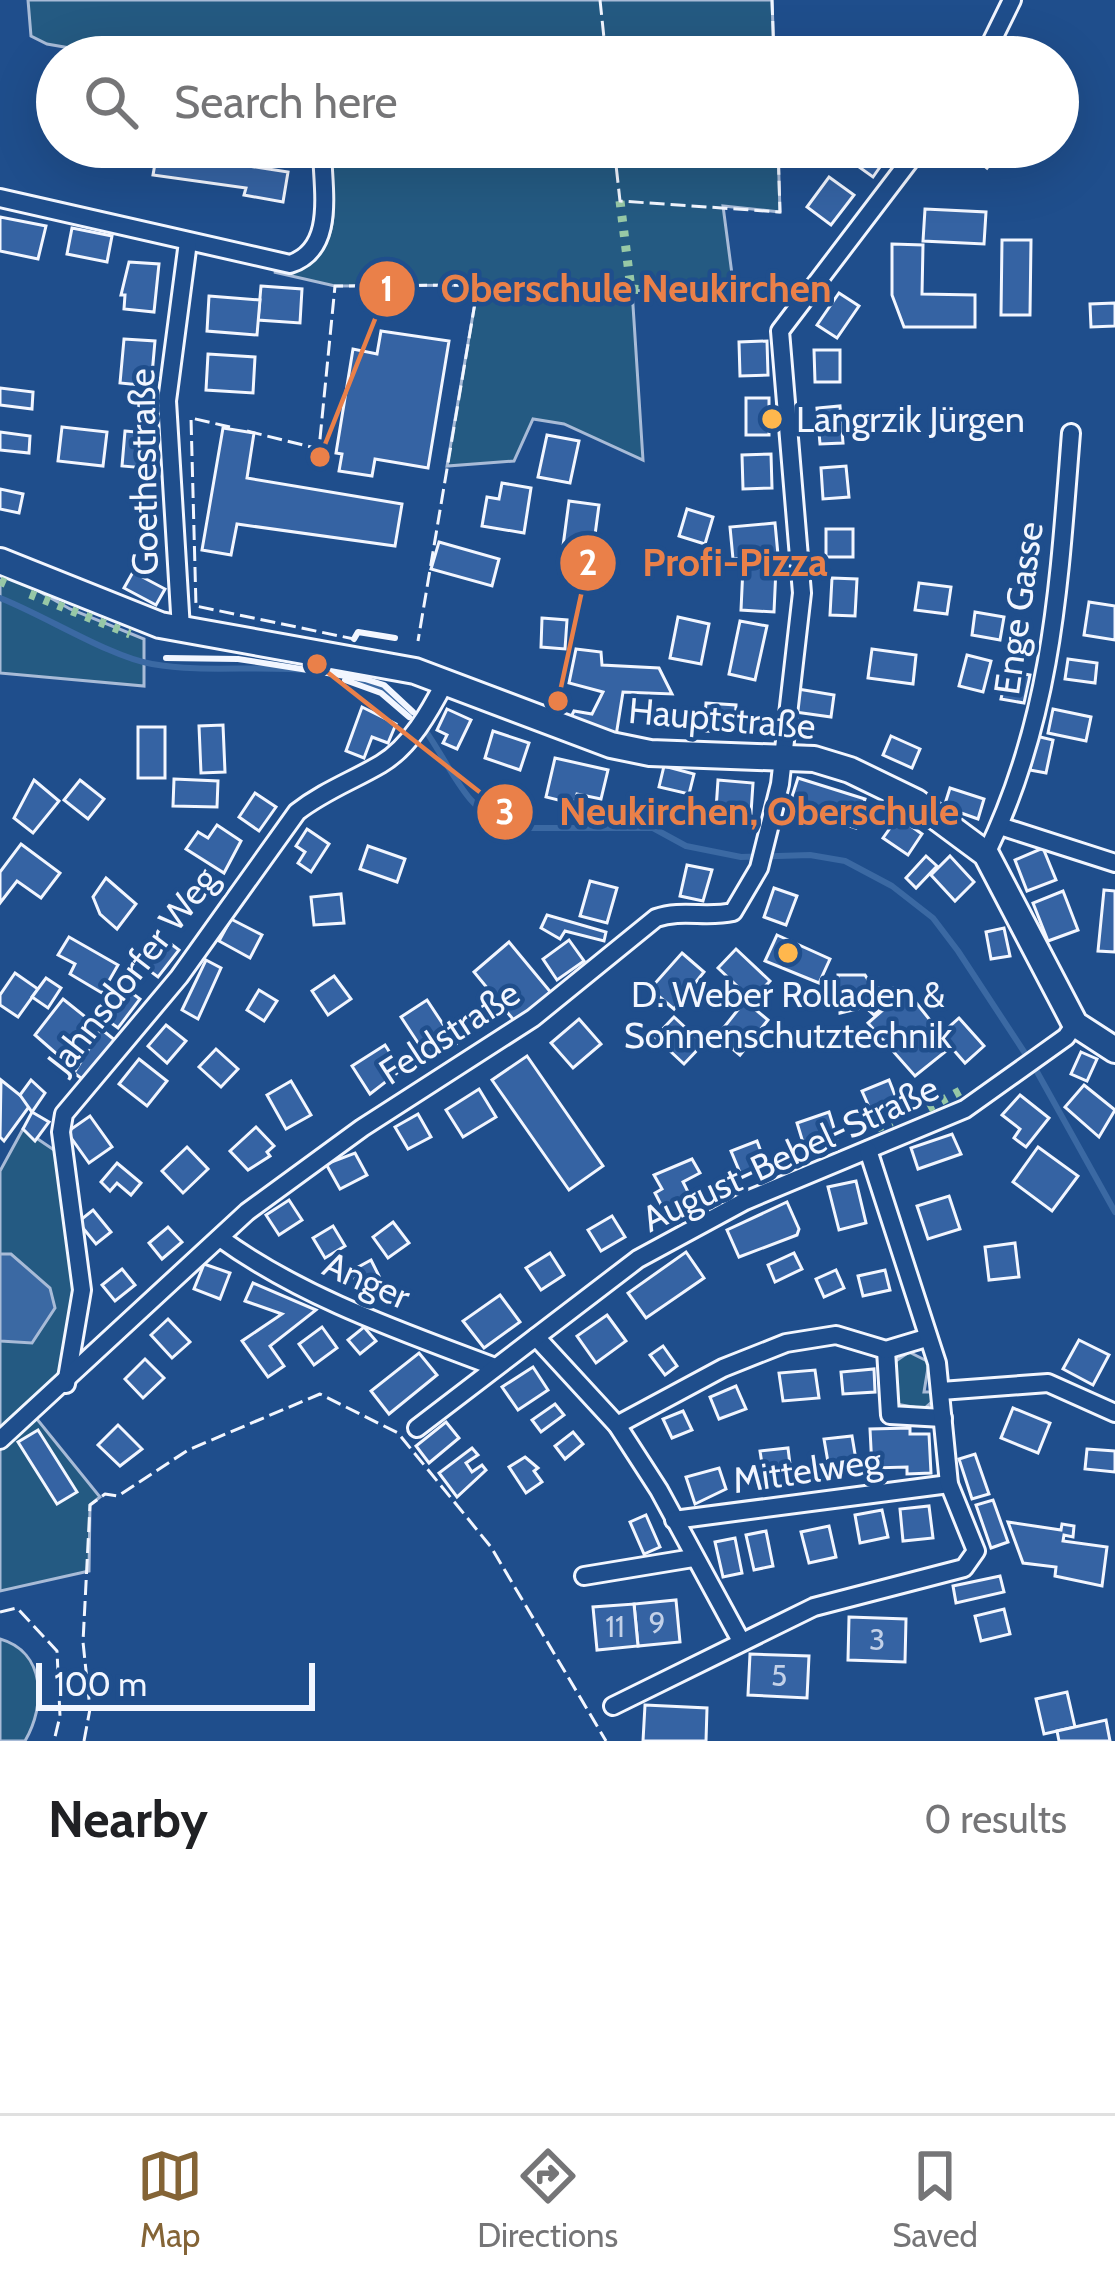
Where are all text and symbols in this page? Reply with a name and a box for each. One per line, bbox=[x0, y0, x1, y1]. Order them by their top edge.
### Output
search box bbox=[36, 36, 1079, 168]
icon: search bbox=[78, 69, 144, 135]
text: Search here bbox=[174, 75, 398, 129]
callout: Oberschule Neukirchen bbox=[357, 251, 856, 326]
text: Oberschule Neukirchen bbox=[441, 264, 831, 312]
text: 1 bbox=[380, 266, 394, 310]
street label: Goethestraße bbox=[119, 368, 167, 576]
place label: Langrzik Jürgen bbox=[796, 397, 1025, 441]
marker: Langrzik Jürgen bbox=[759, 406, 785, 432]
street label: Enge Gasse bbox=[984, 519, 1052, 697]
callout: Profi-Pizza bbox=[558, 525, 852, 600]
text: Profi-Pizza bbox=[642, 538, 828, 586]
text: 2 bbox=[578, 540, 598, 584]
street label: Hauptstraße bbox=[627, 688, 817, 748]
callout: Neukirchen, Oberschule bbox=[475, 774, 983, 849]
text: Neukirchen, Oberschule bbox=[559, 787, 959, 835]
text: 3 bbox=[495, 789, 515, 833]
street label: Jahnsdorfer Weg bbox=[37, 857, 227, 1083]
marker: D. Weber Rolladen & Sonnenschutztechnik bbox=[775, 940, 801, 966]
street label: Feldstraße bbox=[371, 970, 527, 1094]
place label: D. Weber Rolladen & Sonnenschutztechnik bbox=[624, 972, 953, 1057]
street label: August-Bebel-Straße bbox=[635, 1065, 945, 1241]
street label: Anger bbox=[317, 1242, 418, 1319]
street label: Mittelweg bbox=[730, 1438, 885, 1502]
house number: 9 bbox=[648, 1604, 666, 1641]
house number: 11 bbox=[605, 1608, 625, 1645]
house number: 3 bbox=[869, 1621, 885, 1658]
scale bar bbox=[36, 1657, 315, 1710]
house number: 5 bbox=[771, 1657, 787, 1694]
text: 100 m bbox=[54, 1664, 147, 1704]
text: Nearby bbox=[48, 1788, 208, 1850]
text: 0 results bbox=[924, 1795, 1067, 1843]
tab: Map bbox=[137, 2143, 203, 2255]
tab: Directions bbox=[477, 2143, 618, 2255]
tab: Saved bbox=[892, 2143, 978, 2255]

